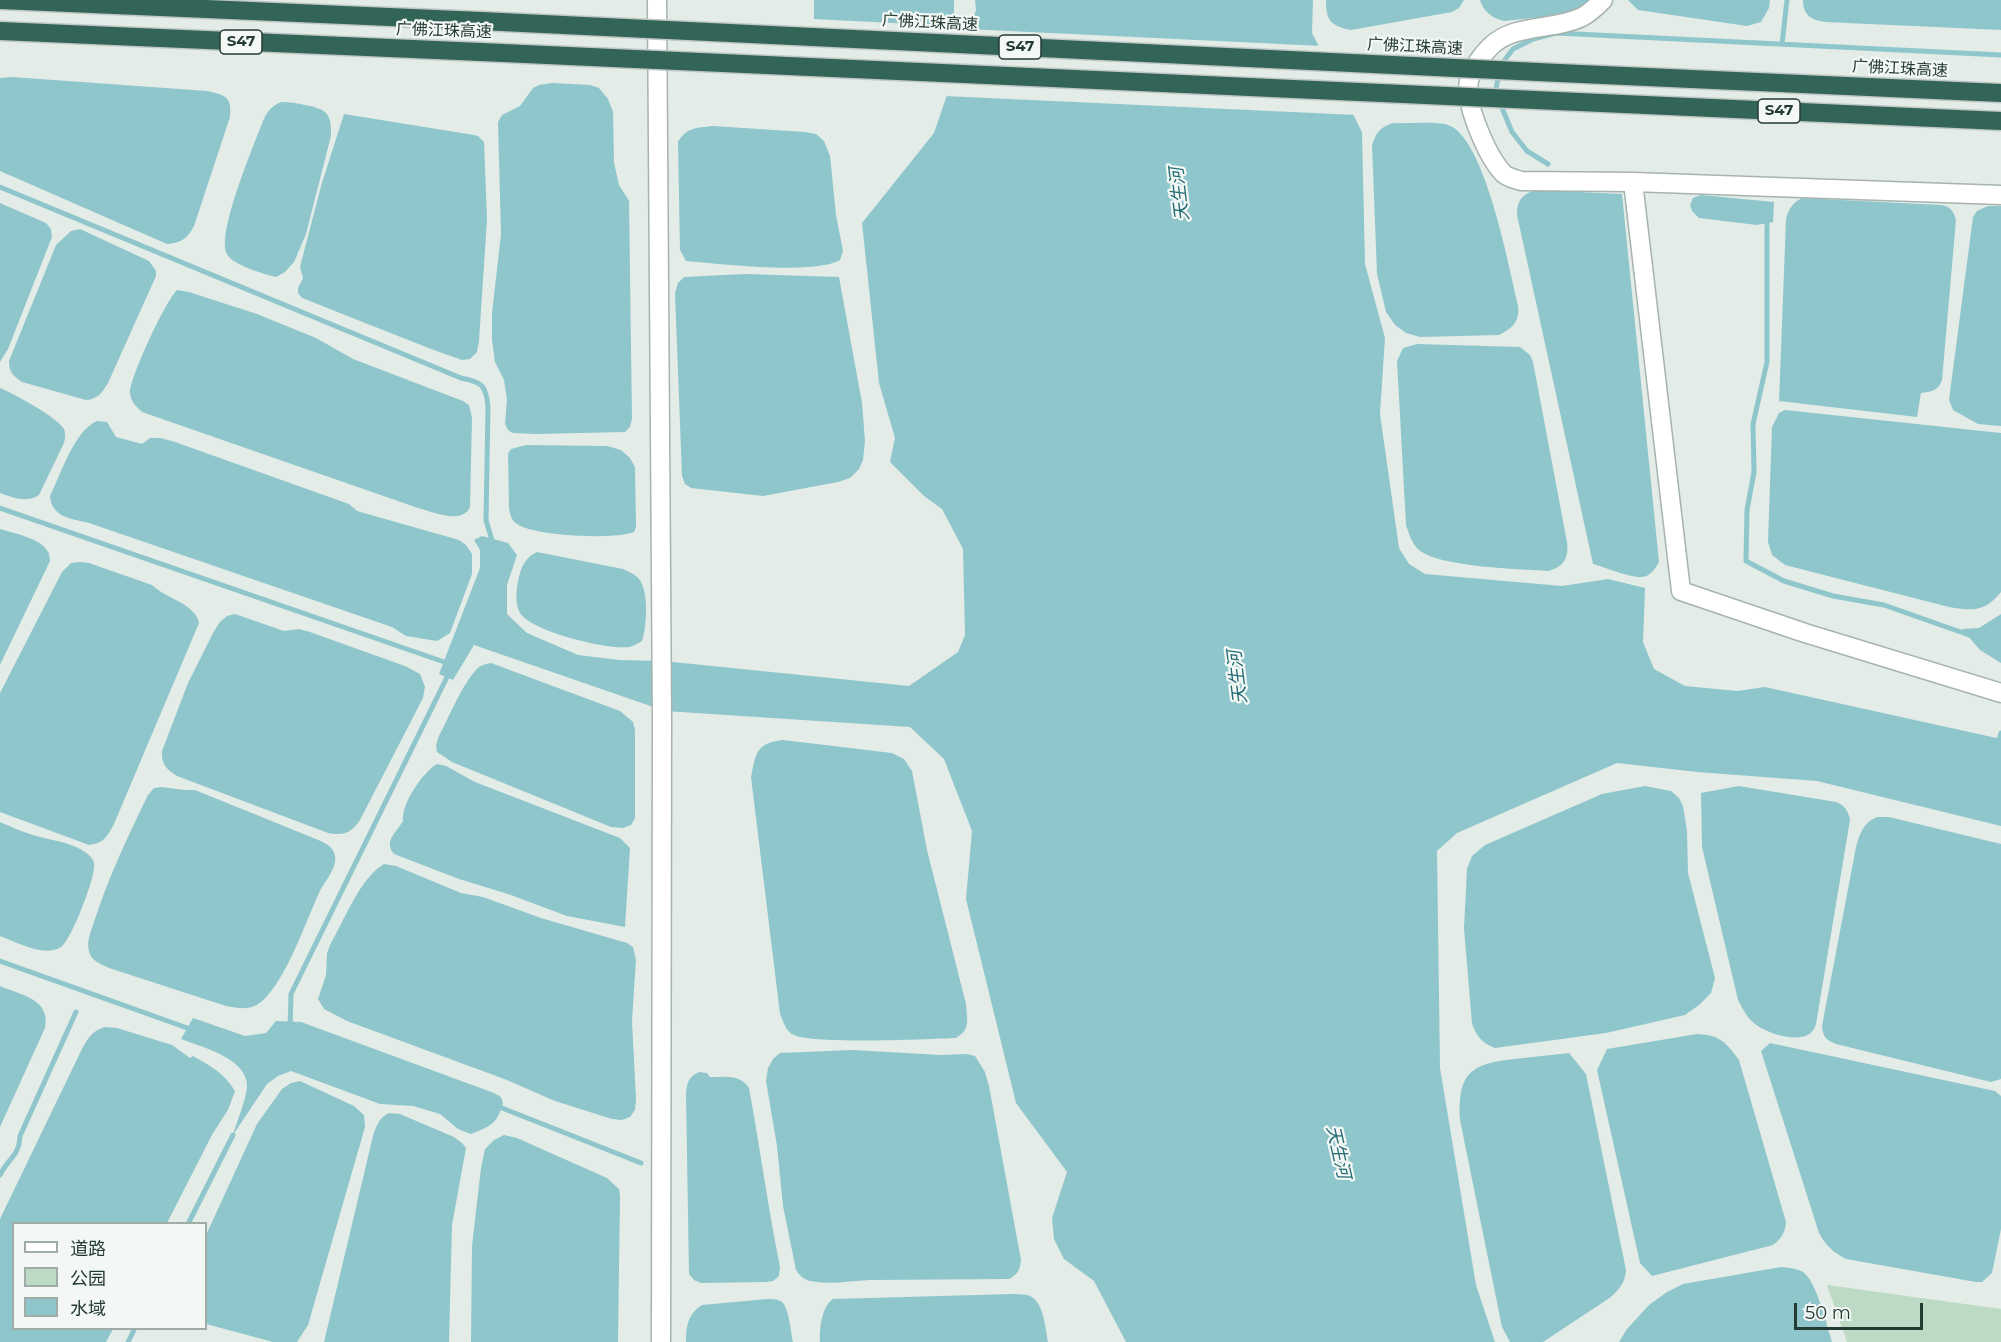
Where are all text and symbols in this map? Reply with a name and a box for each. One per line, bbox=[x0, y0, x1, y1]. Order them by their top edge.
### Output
street label: 广佛江珠高速 bbox=[882, 11, 978, 35]
street label: 广佛江珠高速 bbox=[396, 20, 492, 42]
road number: S47 bbox=[220, 30, 262, 54]
road number: S47 bbox=[999, 35, 1041, 59]
street label: 广佛江珠高速 bbox=[1367, 35, 1463, 59]
street label: 广佛江珠高速 bbox=[1852, 57, 1948, 81]
road number: S47 bbox=[1758, 99, 1800, 123]
water label: 天生河 bbox=[1166, 166, 1194, 222]
water label: 天生河 bbox=[1224, 649, 1252, 705]
water label: 天生河 bbox=[1321, 1123, 1355, 1181]
legend bbox=[12, 1222, 207, 1330]
text: 道路 bbox=[70, 1238, 106, 1260]
text: 公园 bbox=[70, 1268, 106, 1290]
scale bar bbox=[1797, 1291, 1926, 1329]
text: 水域 bbox=[70, 1298, 106, 1320]
text: 50 m bbox=[1805, 1302, 1851, 1324]

